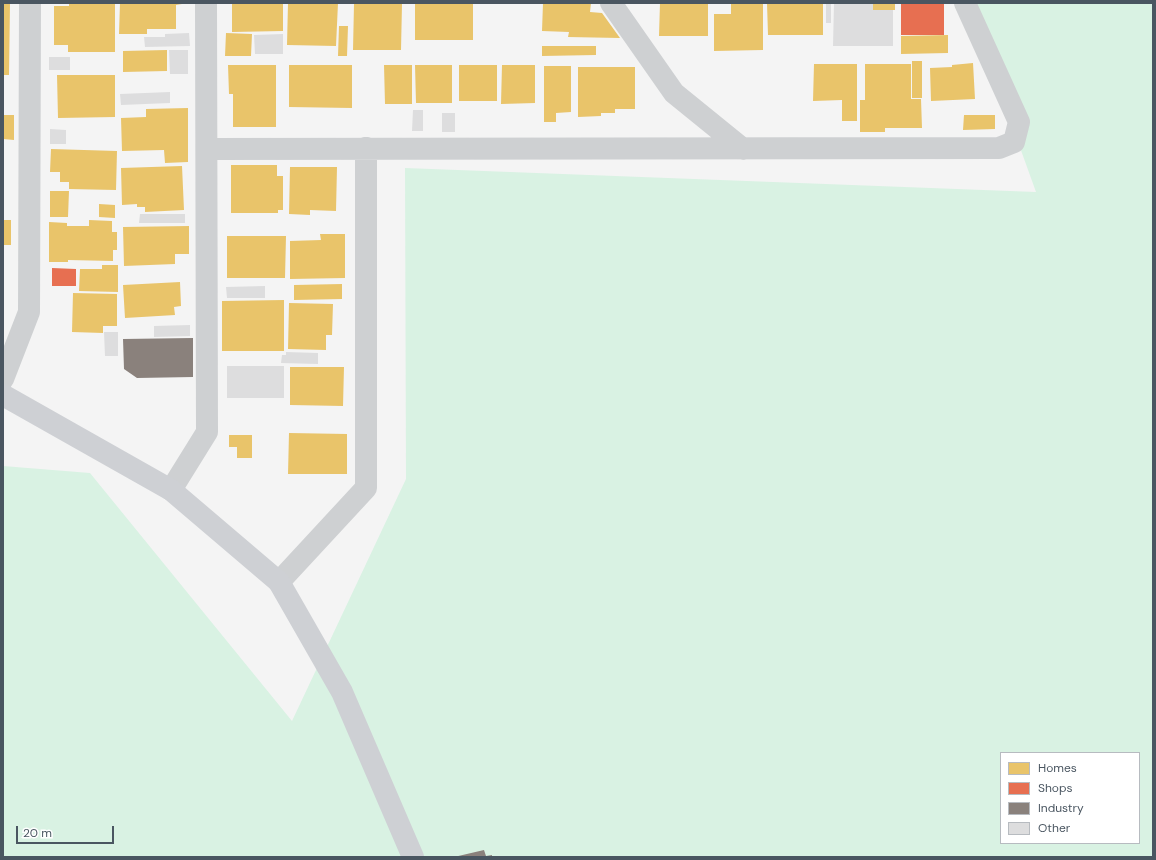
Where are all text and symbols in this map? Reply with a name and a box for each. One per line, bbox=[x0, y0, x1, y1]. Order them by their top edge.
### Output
legend bbox=[1000, 752, 1140, 844]
text: Homes bbox=[1038, 760, 1077, 776]
text: Shops bbox=[1038, 780, 1073, 796]
text: Industry bbox=[1038, 800, 1084, 816]
scale bar bbox=[18, 818, 116, 844]
text: Other bbox=[1038, 820, 1070, 836]
text: 20 m bbox=[23, 825, 52, 841]

